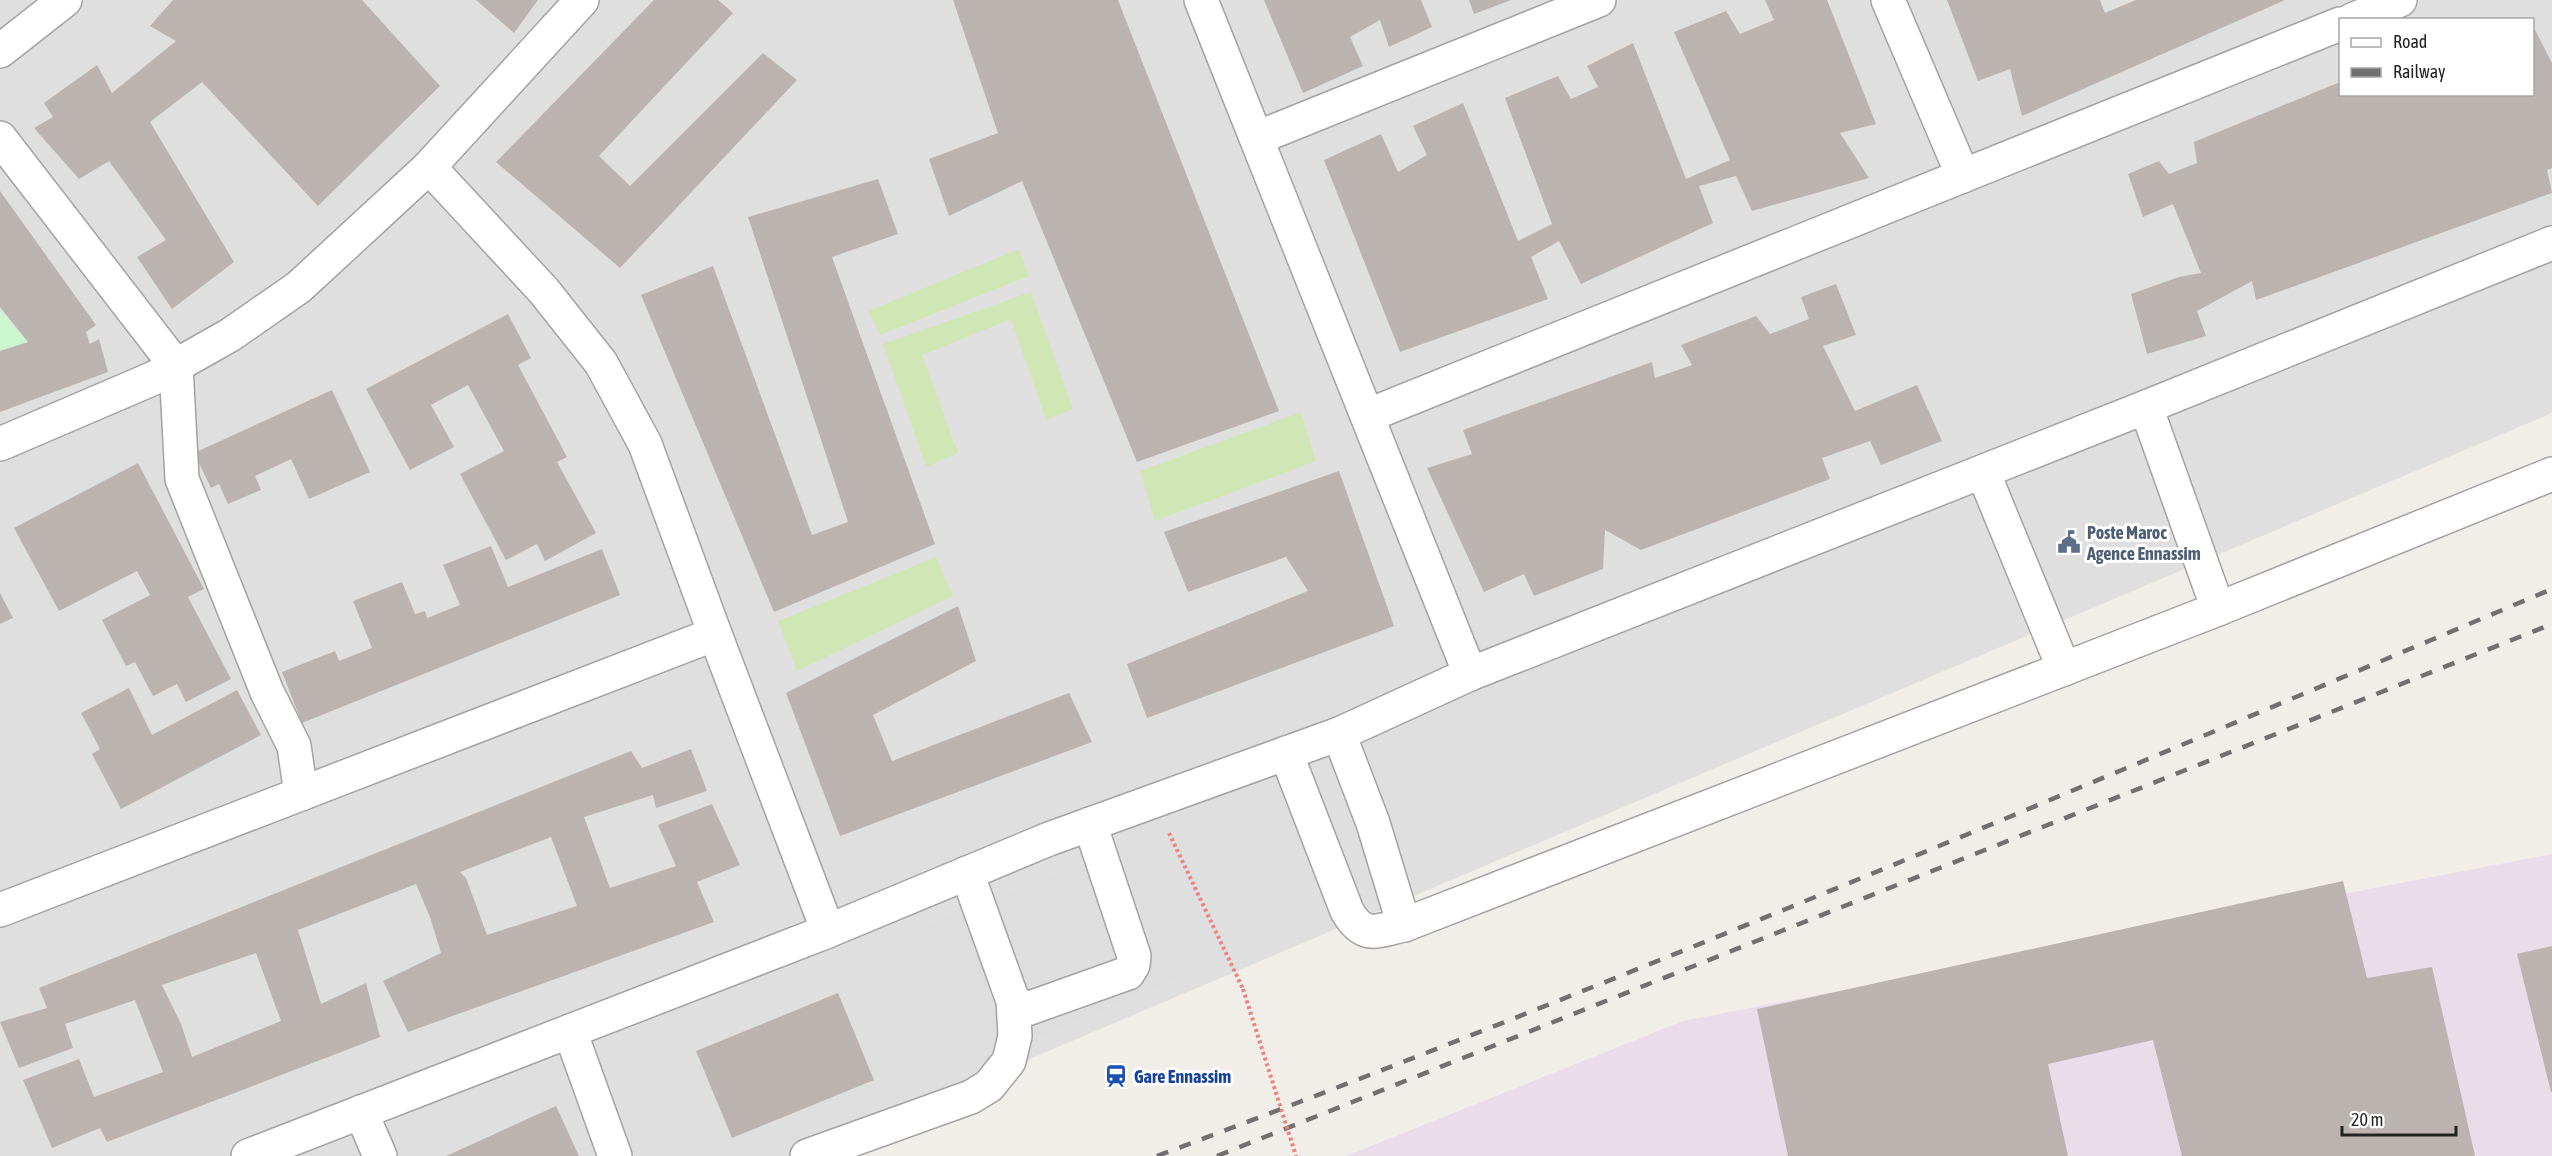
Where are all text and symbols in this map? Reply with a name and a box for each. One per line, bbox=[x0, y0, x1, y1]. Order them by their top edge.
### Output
legend bbox=[2339, 18, 2534, 96]
text: Road bbox=[2393, 31, 2427, 52]
text: Railway bbox=[2393, 61, 2445, 82]
place label: Poste Maroc Agence Ennassim bbox=[2086, 522, 2201, 564]
public building icon: Poste Maroc Agence Ennassim bbox=[2056, 529, 2082, 555]
station icon: Gare Ennassim bbox=[1103, 1063, 1129, 1089]
place label: Gare Ennassim bbox=[1134, 1066, 1231, 1087]
scale bar bbox=[2342, 1099, 2456, 1137]
text: 20 m bbox=[2351, 1109, 2383, 1130]

